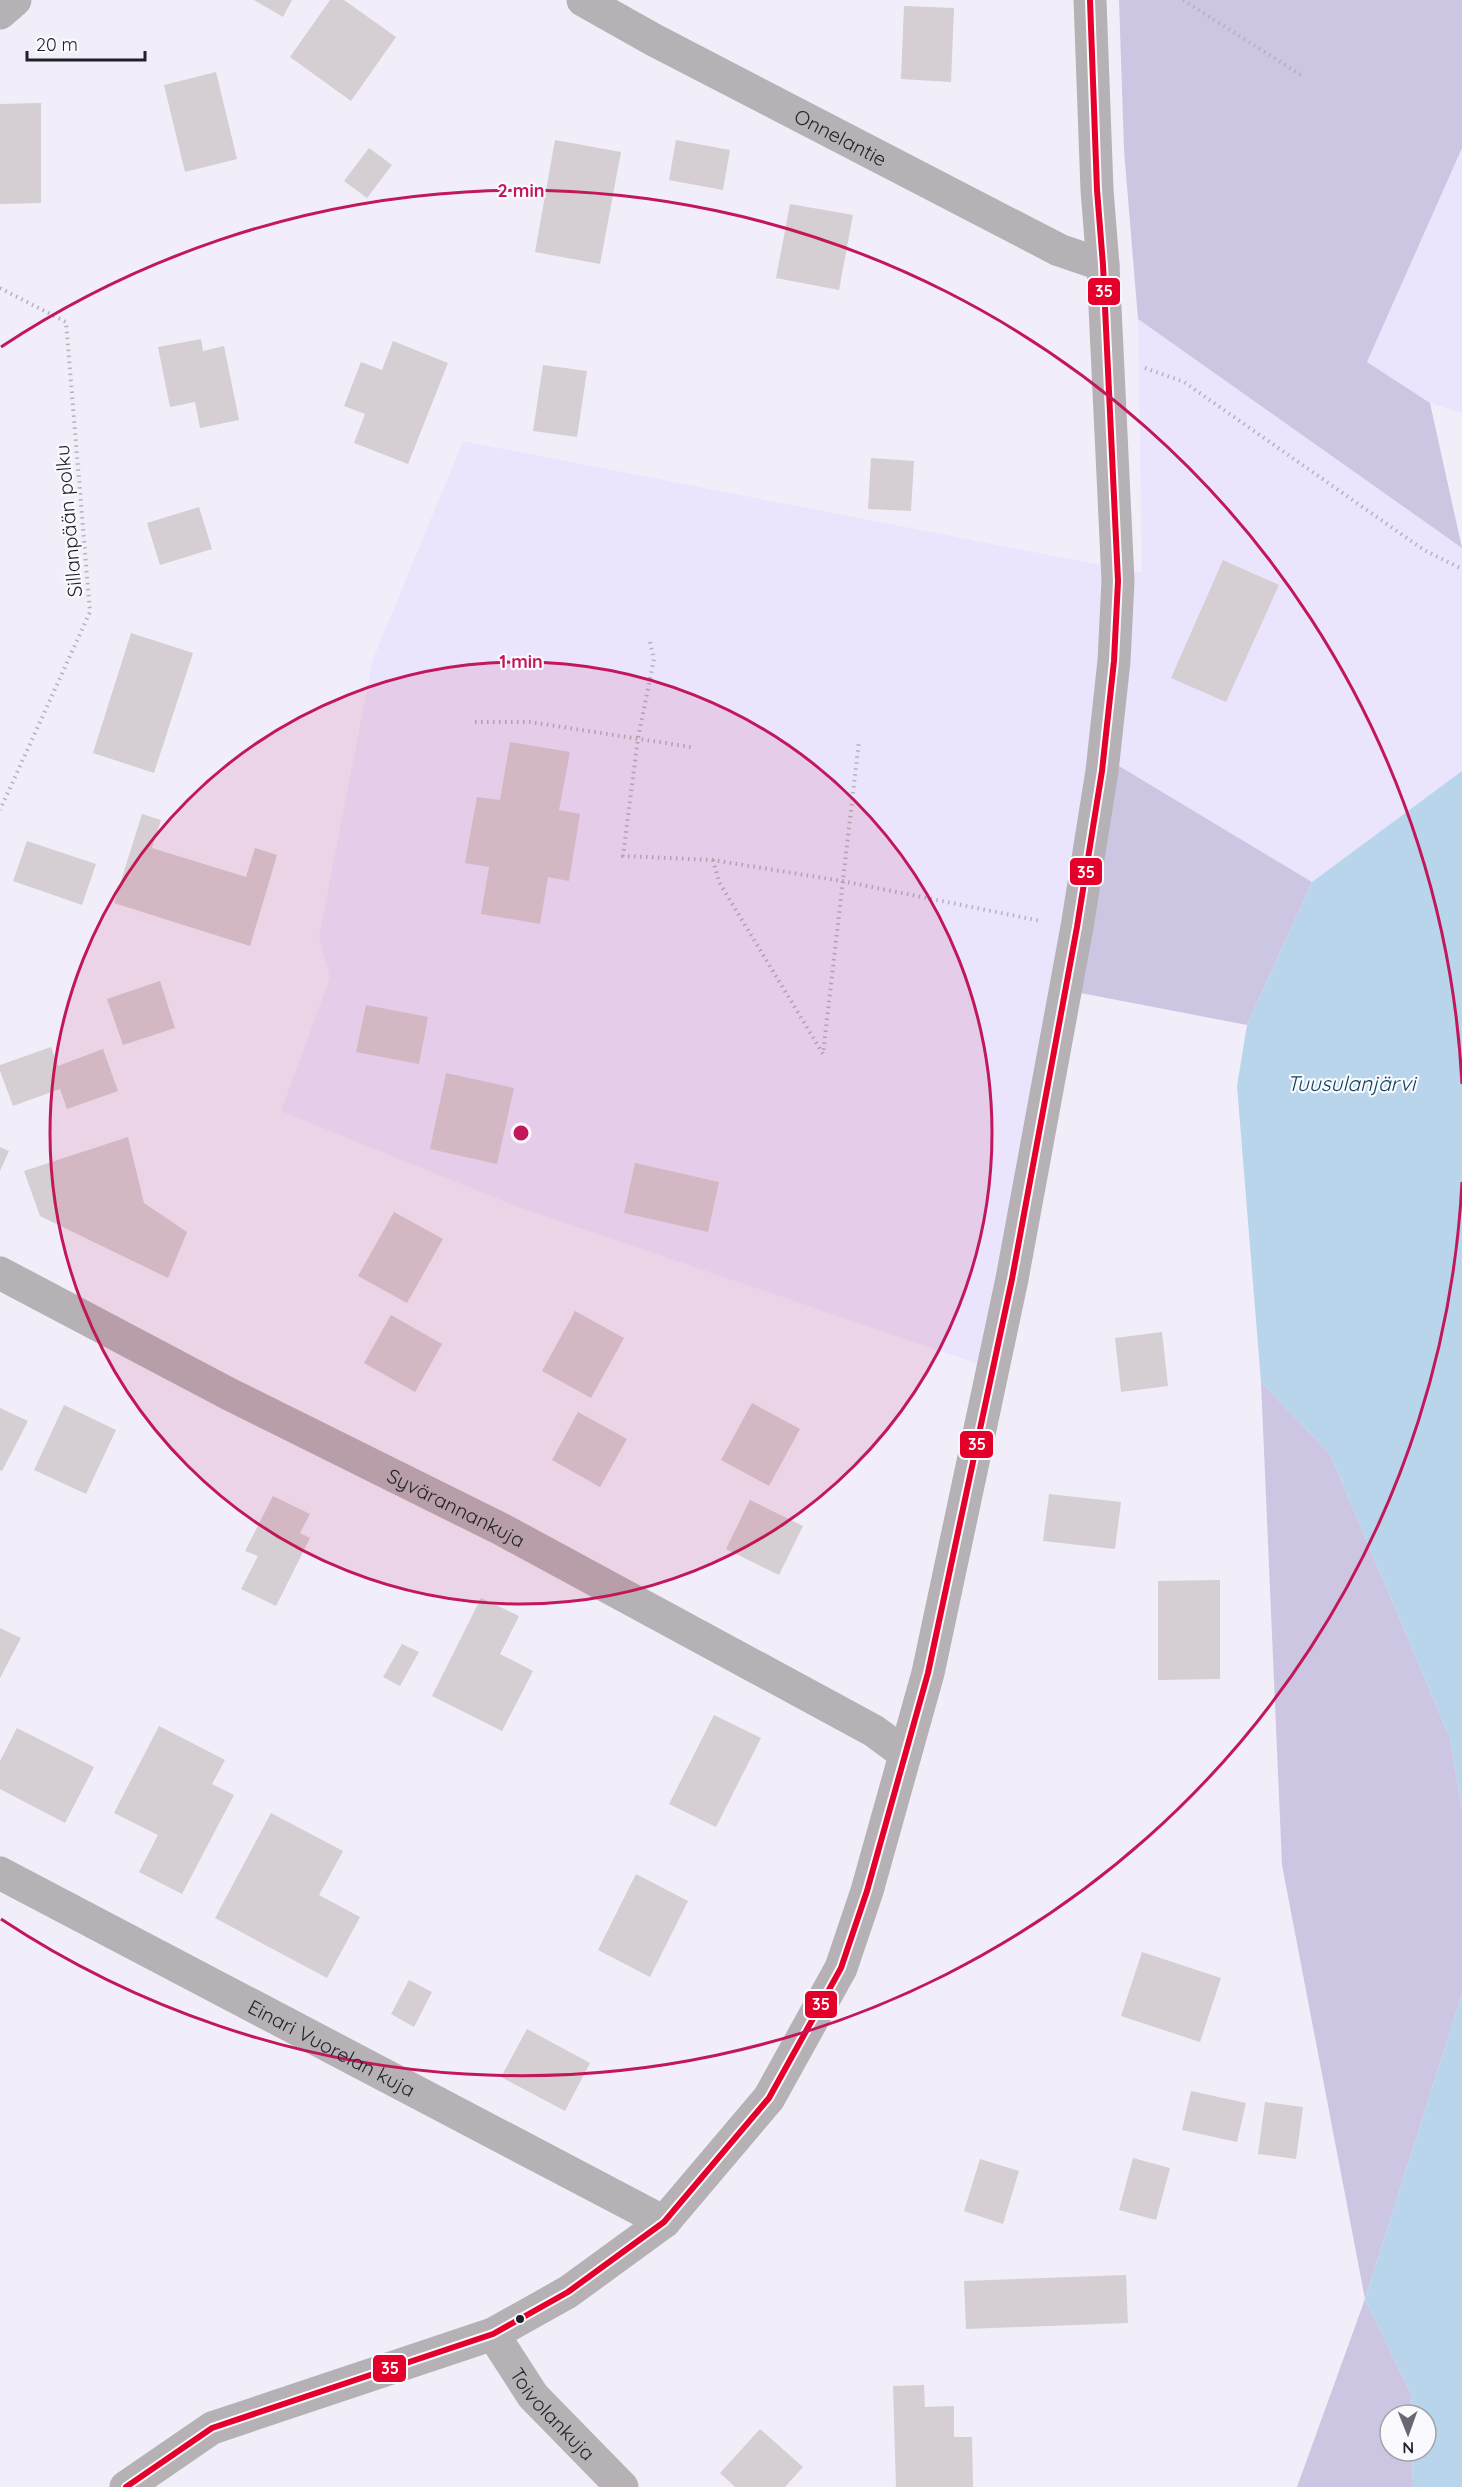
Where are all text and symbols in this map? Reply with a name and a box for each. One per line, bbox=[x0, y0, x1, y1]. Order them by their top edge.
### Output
scale bar bbox=[27, 24, 146, 62]
text: 20 m bbox=[36, 33, 78, 56]
street label: Onnelantie bbox=[791, 103, 891, 171]
text: 2 min bbox=[498, 179, 544, 202]
line badge: 35 bbox=[1087, 277, 1121, 306]
text: 35 bbox=[1095, 281, 1113, 301]
street label: Sillanpään polku bbox=[49, 444, 87, 598]
text: 1 min bbox=[499, 650, 543, 673]
line badge: 35 bbox=[1069, 857, 1103, 886]
text: 35 bbox=[1077, 862, 1095, 882]
water label: Tuusulanjärvi bbox=[1287, 1070, 1418, 1096]
centre of rings bbox=[511, 1123, 531, 1143]
line badge: 35 bbox=[959, 1430, 994, 1459]
text: 35 bbox=[968, 1434, 986, 1454]
street label: Syvärannankuja bbox=[383, 1462, 530, 1552]
line badge: 35 bbox=[804, 1990, 838, 2019]
street label: Einari Vuorelan kuja bbox=[244, 1993, 420, 2102]
text: 35 bbox=[812, 1994, 830, 2014]
unlabelled marker bbox=[514, 2313, 526, 2325]
line badge: 35 bbox=[372, 2354, 407, 2383]
text: 35 bbox=[381, 2358, 399, 2378]
street label: Toivolankuja bbox=[505, 2362, 601, 2465]
north arrow bbox=[1378, 2403, 1438, 2463]
text: N bbox=[1402, 2438, 1414, 2458]

